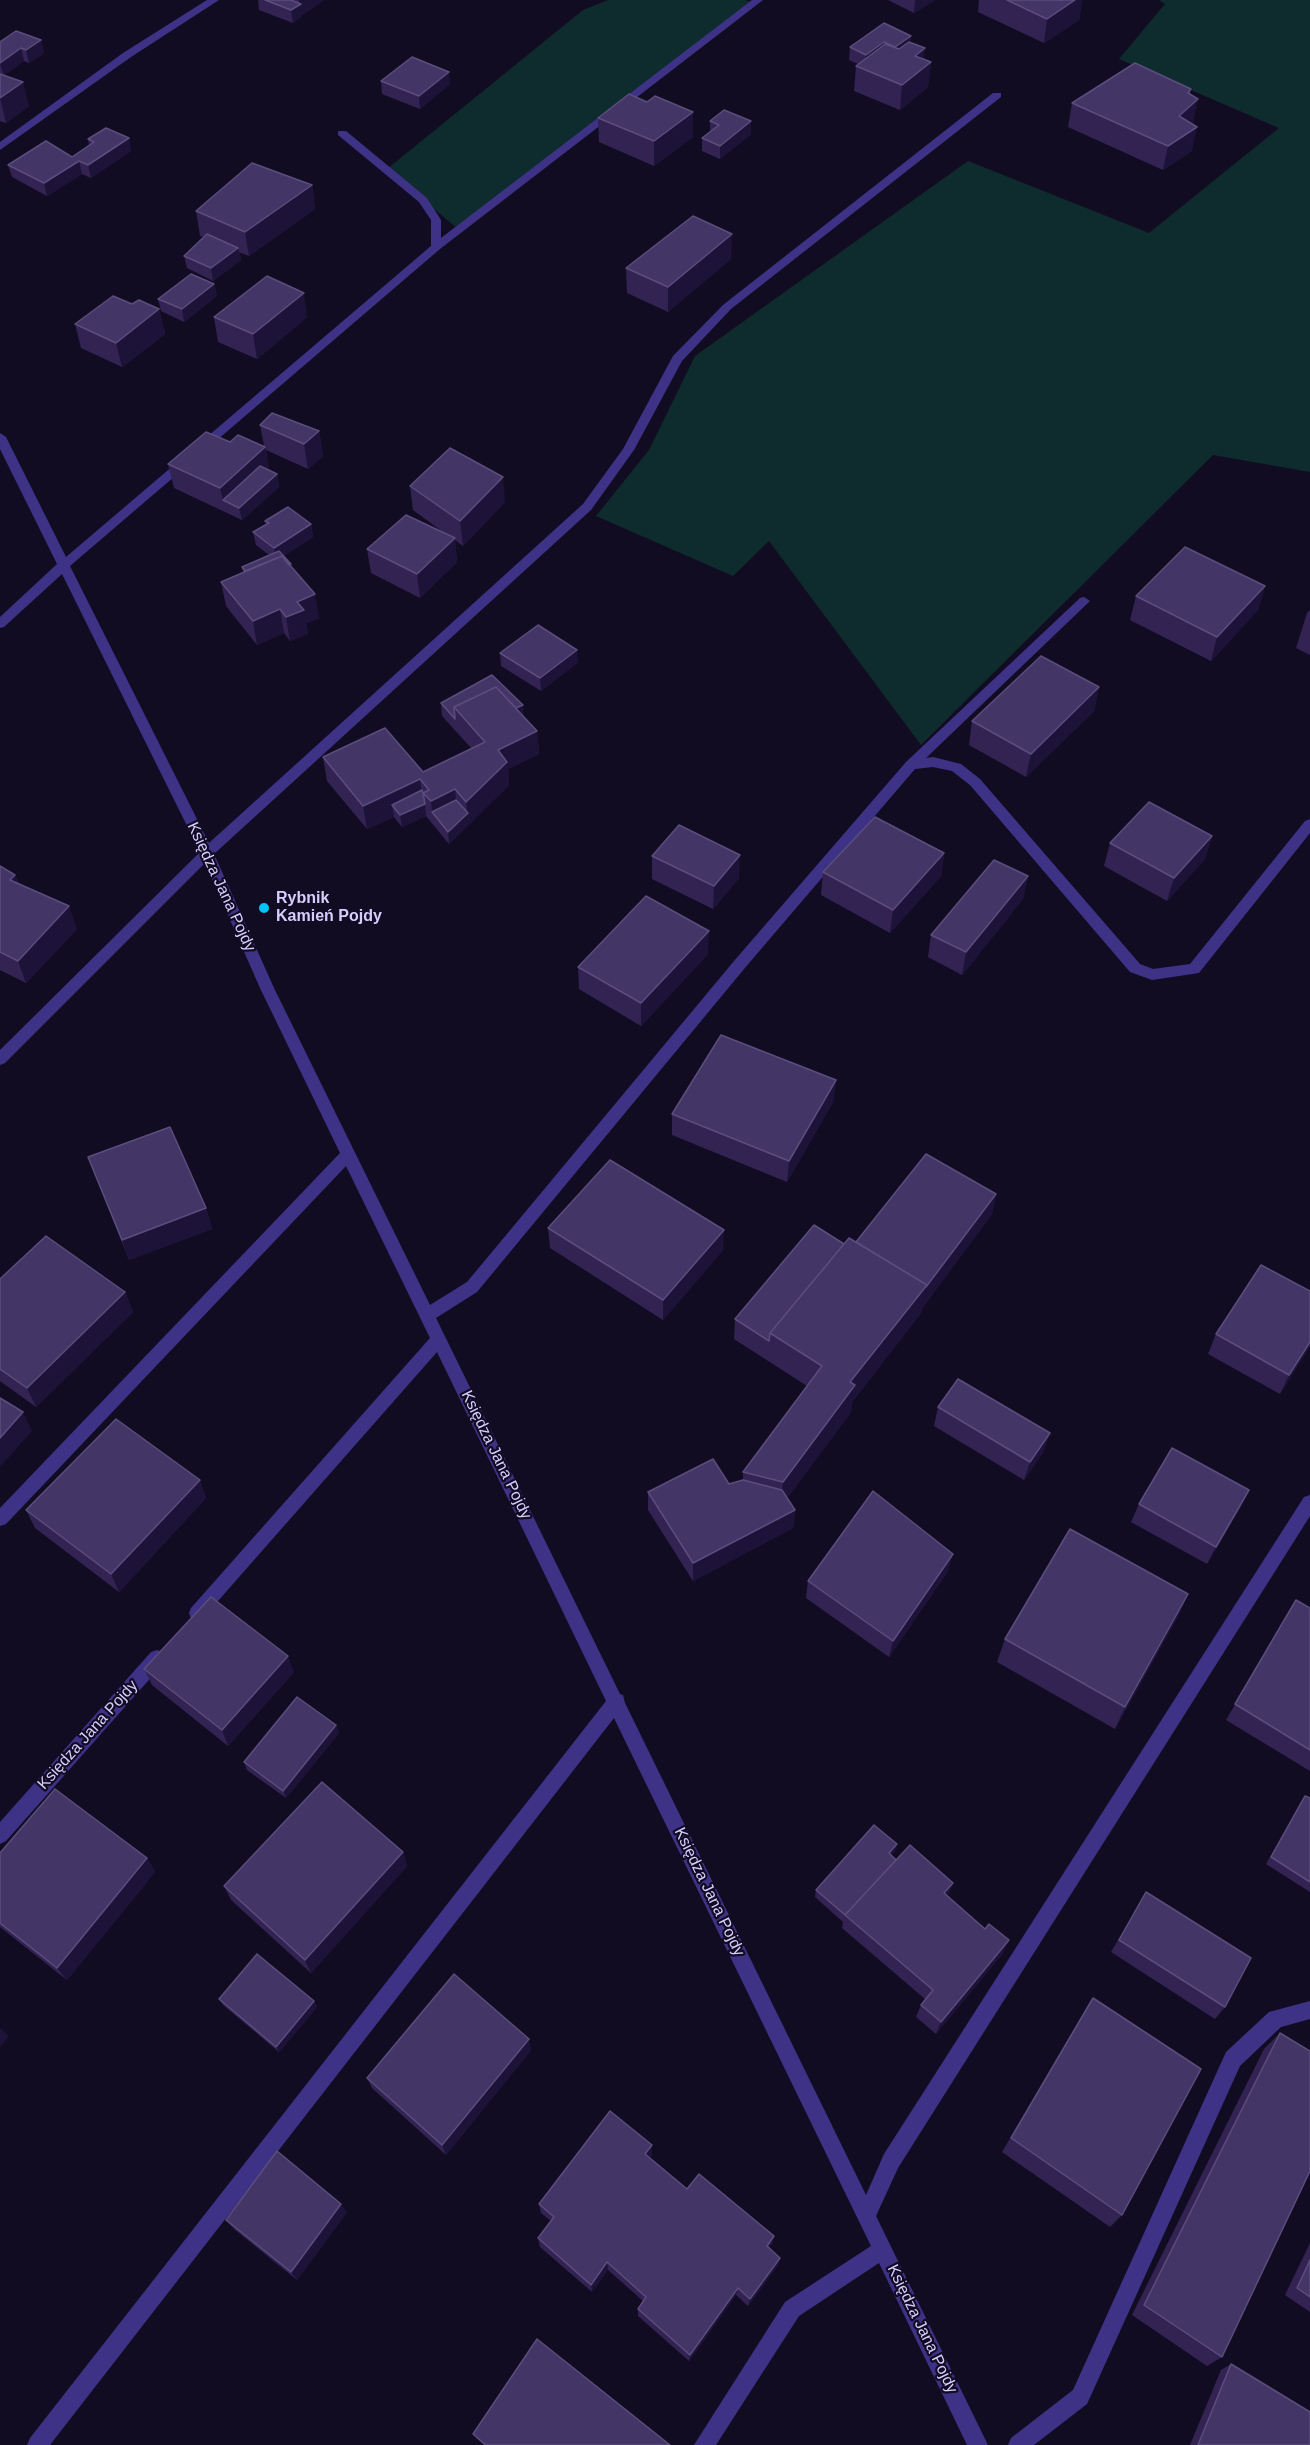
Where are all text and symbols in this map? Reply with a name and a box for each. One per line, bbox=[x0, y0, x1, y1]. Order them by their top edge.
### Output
street label: Księdza Jana Pojdy bbox=[183, 819, 259, 955]
place label: Rybnik Kamień Pojdy bbox=[276, 889, 382, 927]
marker: Rybnik Kamień Pojdy bbox=[257, 901, 271, 915]
street label: Księdza Jana Pojdy bbox=[457, 1388, 535, 1522]
street label: Księdza Jana Pojdy bbox=[34, 1676, 142, 1794]
street label: Księdza Jana Pojdy bbox=[670, 1825, 748, 1959]
street label: Księdza Jana Pojdy bbox=[883, 2262, 961, 2396]

